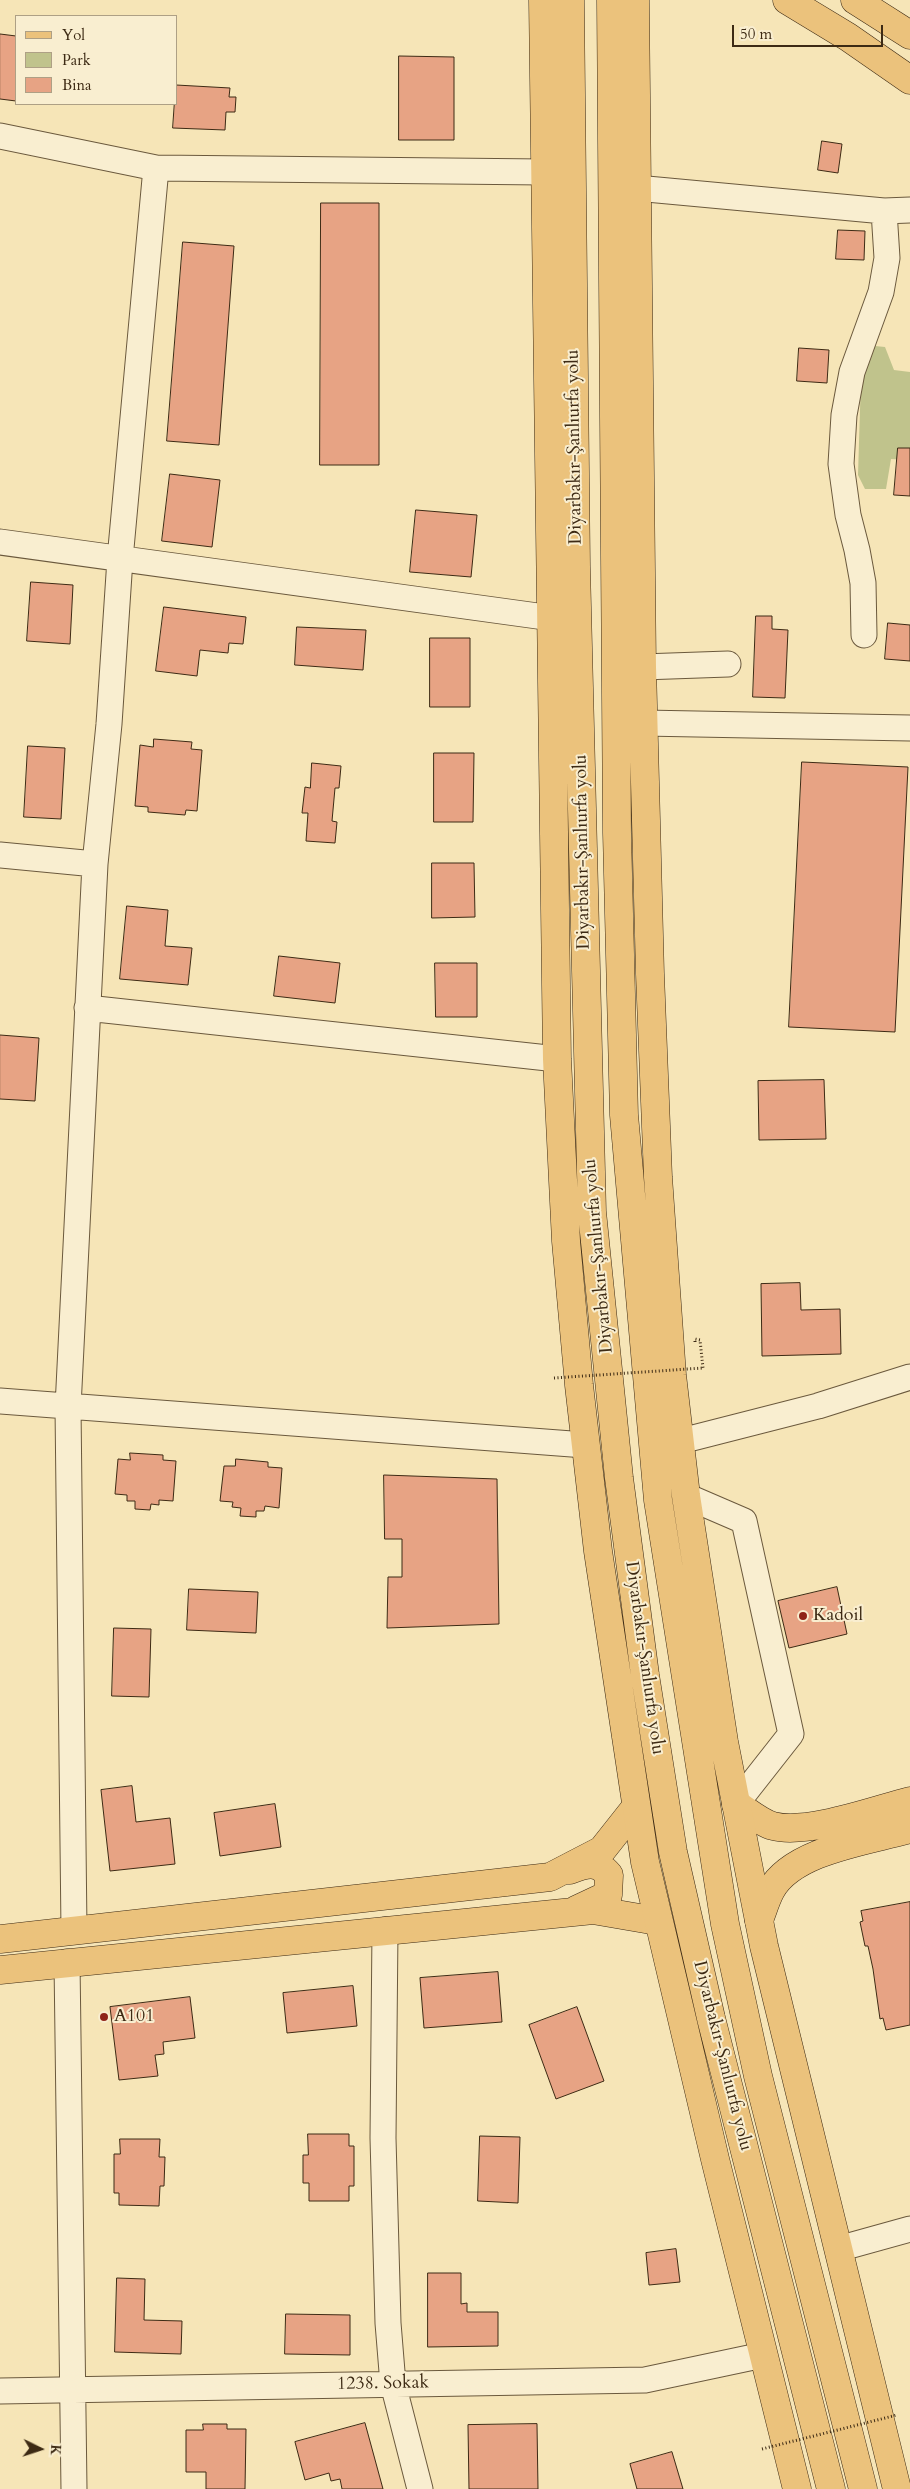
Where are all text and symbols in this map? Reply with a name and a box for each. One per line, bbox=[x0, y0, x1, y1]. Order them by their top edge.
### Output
legend bbox=[15, 15, 178, 105]
scale bar bbox=[735, 15, 886, 47]
text: 50 m bbox=[740, 24, 772, 44]
text: Yol bbox=[62, 25, 85, 45]
text: Park bbox=[62, 50, 91, 70]
text: Bina bbox=[62, 75, 91, 95]
street label: Diyarbakır-Şanlıurfa yolu bbox=[562, 349, 588, 545]
street label: Diyarbakır-Şanlıurfa yolu bbox=[570, 754, 596, 950]
street label: Diyarbakır-Şanlıurfa yolu bbox=[580, 1158, 618, 1354]
street label: Diyarbakır-Şanlıurfa yolu bbox=[620, 1560, 668, 1756]
place label: Kadoil bbox=[813, 1605, 863, 1627]
marker: Kadoil bbox=[797, 1610, 809, 1622]
street label: Diyarbakır-Şanlıurfa yolu bbox=[688, 1959, 756, 2153]
place label: A101 bbox=[114, 2006, 154, 2028]
marker: A101 bbox=[98, 2011, 110, 2023]
street label: 1238. Sokak bbox=[337, 2372, 429, 2396]
north arrow bbox=[15, 2424, 65, 2474]
text: K bbox=[46, 2444, 65, 2456]

